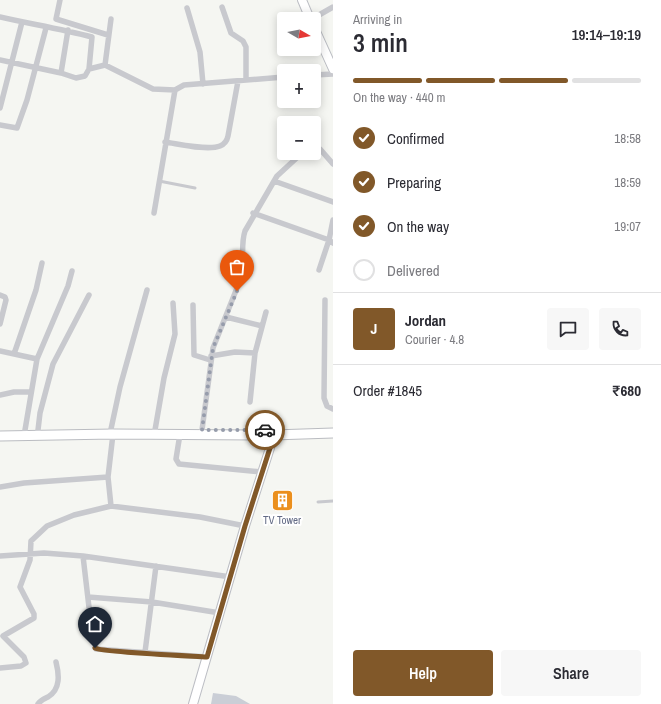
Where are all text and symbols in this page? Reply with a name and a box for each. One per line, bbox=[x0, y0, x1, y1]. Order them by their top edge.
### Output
text: Arriving in bbox=[353, 11, 402, 28]
north arrow bbox=[277, 12, 321, 56]
map controls bbox=[277, 12, 321, 160]
text: 19:14–19:19 bbox=[572, 24, 641, 45]
text: 3 min bbox=[353, 25, 408, 60]
button: + bbox=[277, 64, 321, 108]
text: On the way · 440 m bbox=[353, 89, 445, 106]
button: − bbox=[277, 116, 321, 160]
icon: check bbox=[353, 127, 375, 149]
text: Confirmed bbox=[387, 128, 444, 149]
text: 18:58 bbox=[614, 130, 641, 147]
icon: check bbox=[353, 171, 375, 193]
text: Preparing bbox=[387, 172, 441, 193]
text: 18:59 bbox=[614, 174, 641, 191]
icon: check bbox=[353, 215, 375, 237]
text: On the way bbox=[387, 216, 449, 237]
text: 19:07 bbox=[614, 218, 641, 235]
pin bbox=[220, 250, 254, 291]
icon: bag bbox=[226, 256, 248, 278]
text: Delivered bbox=[387, 260, 440, 281]
button: chat bbox=[547, 308, 589, 350]
button: phone bbox=[599, 308, 641, 350]
text: Jordan bbox=[405, 310, 446, 331]
text: J bbox=[371, 318, 377, 339]
text: Courier · 4.8 bbox=[405, 331, 464, 348]
text: Order #1845 bbox=[353, 380, 422, 401]
text: ₹680 bbox=[612, 380, 641, 401]
courier bbox=[245, 410, 285, 450]
icon: car bbox=[254, 419, 276, 441]
building icon: TV Tower bbox=[269, 487, 295, 513]
place label: TV Tower bbox=[263, 513, 301, 527]
pin bbox=[78, 607, 112, 648]
icon: home bbox=[84, 613, 106, 635]
button: Help bbox=[353, 650, 493, 696]
button: Share bbox=[501, 650, 641, 696]

